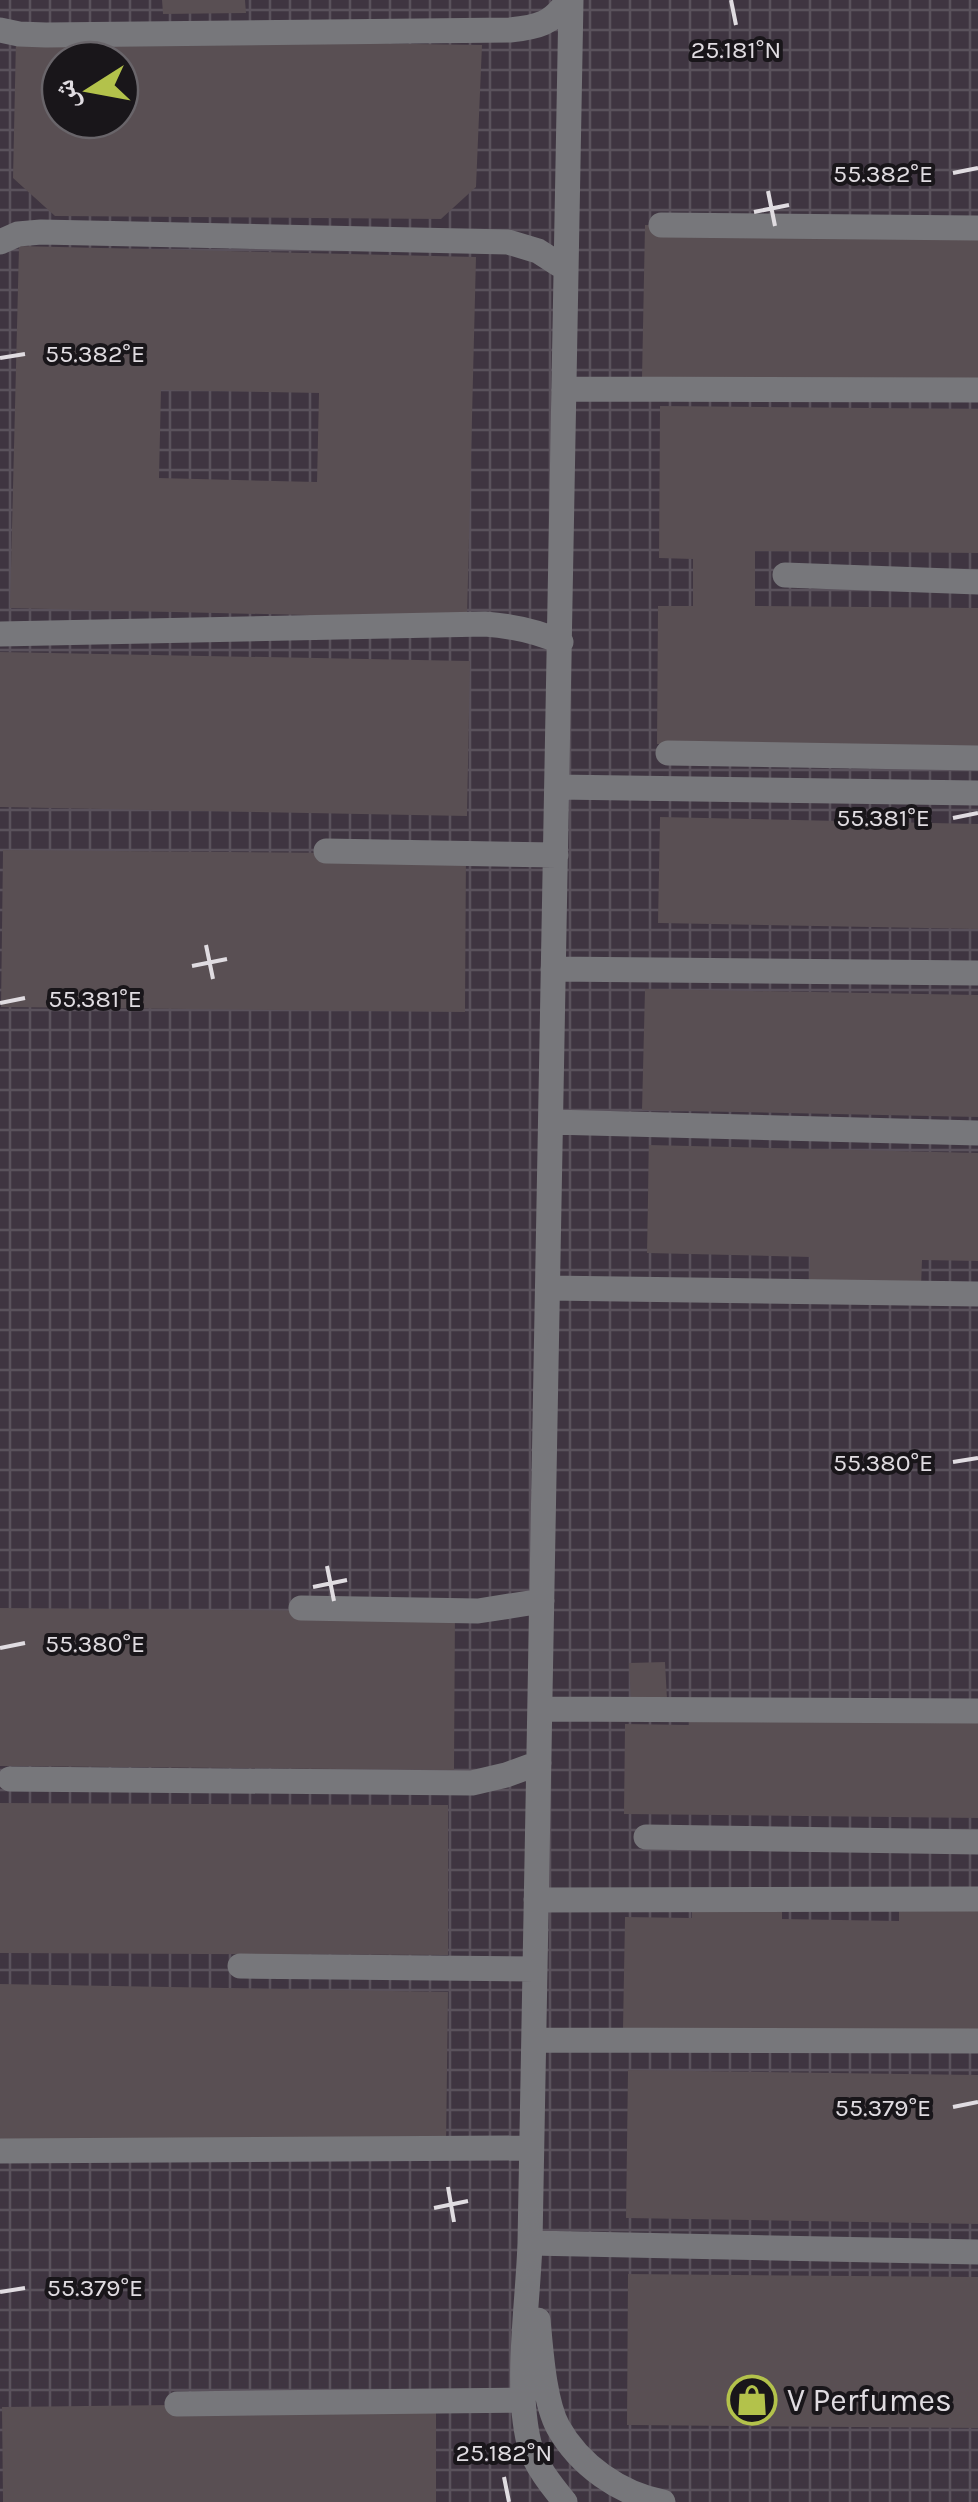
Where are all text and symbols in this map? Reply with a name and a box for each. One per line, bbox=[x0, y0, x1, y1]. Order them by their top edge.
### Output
text: 25.181°N bbox=[691, 35, 781, 64]
north arrow bbox=[40, 40, 140, 140]
text: ش bbox=[47, 77, 85, 112]
text: 55.382°E bbox=[833, 159, 933, 188]
text: 55.382°E bbox=[45, 339, 145, 368]
text: 55.381°E bbox=[836, 803, 930, 832]
text: 55.381°E bbox=[48, 984, 142, 1013]
text: 55.380°E bbox=[833, 1448, 933, 1477]
text: 55.380°E bbox=[45, 1629, 145, 1658]
text: 55.379°E bbox=[835, 2093, 931, 2122]
text: 55.379°E bbox=[47, 2273, 143, 2302]
shop icon: V Perfumes bbox=[726, 2374, 778, 2426]
place label: V Perfumes bbox=[787, 2382, 952, 2419]
text: 25.182°N bbox=[456, 2438, 552, 2467]

